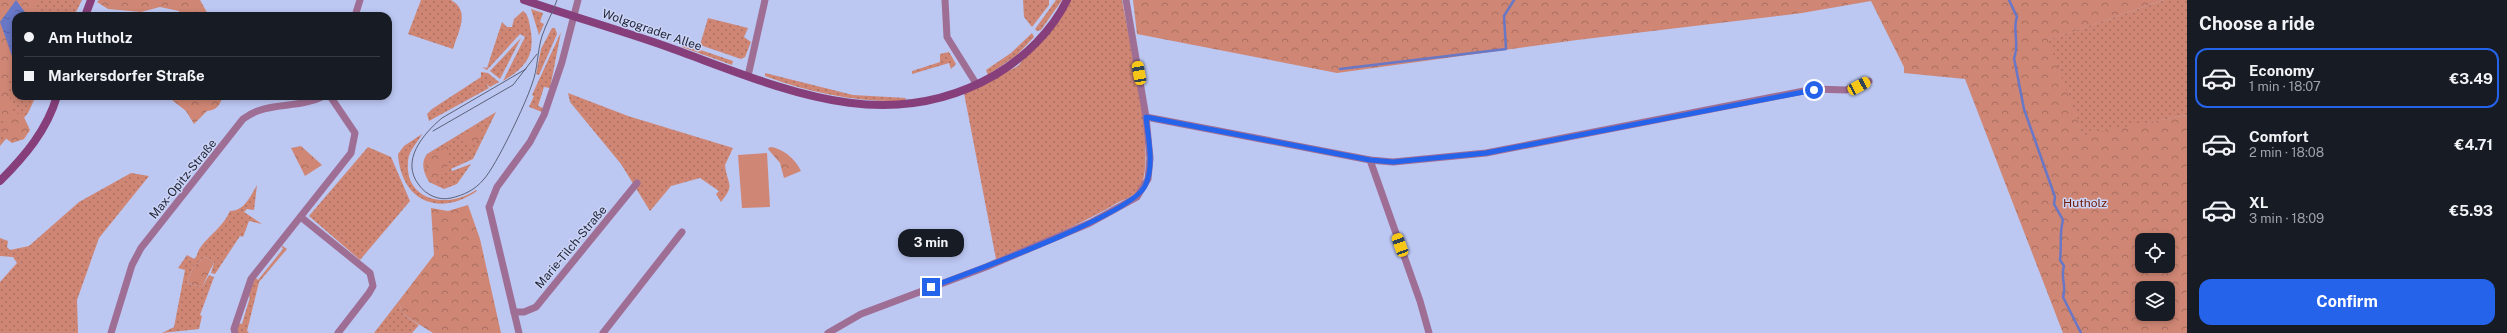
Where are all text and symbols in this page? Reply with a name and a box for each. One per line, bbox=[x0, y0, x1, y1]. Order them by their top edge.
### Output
street label: Wolgograder Allee bbox=[600, 6, 704, 54]
text: Choose a ride bbox=[2199, 13, 2315, 34]
text: Am Hutholz bbox=[48, 29, 132, 46]
car bbox=[1131, 60, 1147, 86]
icon: car bbox=[2201, 60, 2237, 96]
text: Economy bbox=[2249, 62, 2314, 79]
text: Markersdorfer Straße bbox=[48, 67, 205, 84]
text: €3.49 bbox=[2450, 70, 2493, 87]
car bbox=[1846, 75, 1872, 97]
text: 1 min · 18:07 bbox=[2249, 79, 2321, 94]
route start bbox=[1805, 81, 1823, 99]
icon: car bbox=[2201, 126, 2237, 162]
text: Comfort bbox=[2249, 128, 2309, 145]
street label: Max-Opitz-Straße bbox=[147, 136, 220, 222]
text: €4.71 bbox=[2455, 136, 2493, 153]
text: 2 min · 18:08 bbox=[2249, 145, 2324, 160]
icon: car bbox=[2201, 192, 2237, 228]
text: XL bbox=[2249, 194, 2268, 211]
park label: Hutholz bbox=[2063, 196, 2107, 210]
text: €5.93 bbox=[2449, 202, 2493, 219]
street label: Marie-Tilch-Straße bbox=[532, 203, 610, 291]
text: 3 min · 18:09 bbox=[2249, 211, 2324, 226]
callout: 3 min bbox=[898, 229, 964, 257]
car bbox=[1390, 232, 1410, 258]
map controls bbox=[2135, 233, 2175, 321]
button: locate bbox=[2135, 233, 2175, 273]
text: 3 min bbox=[914, 235, 948, 250]
route end bbox=[922, 278, 940, 296]
button: Confirm bbox=[2199, 279, 2495, 325]
button: layers bbox=[2135, 281, 2175, 321]

